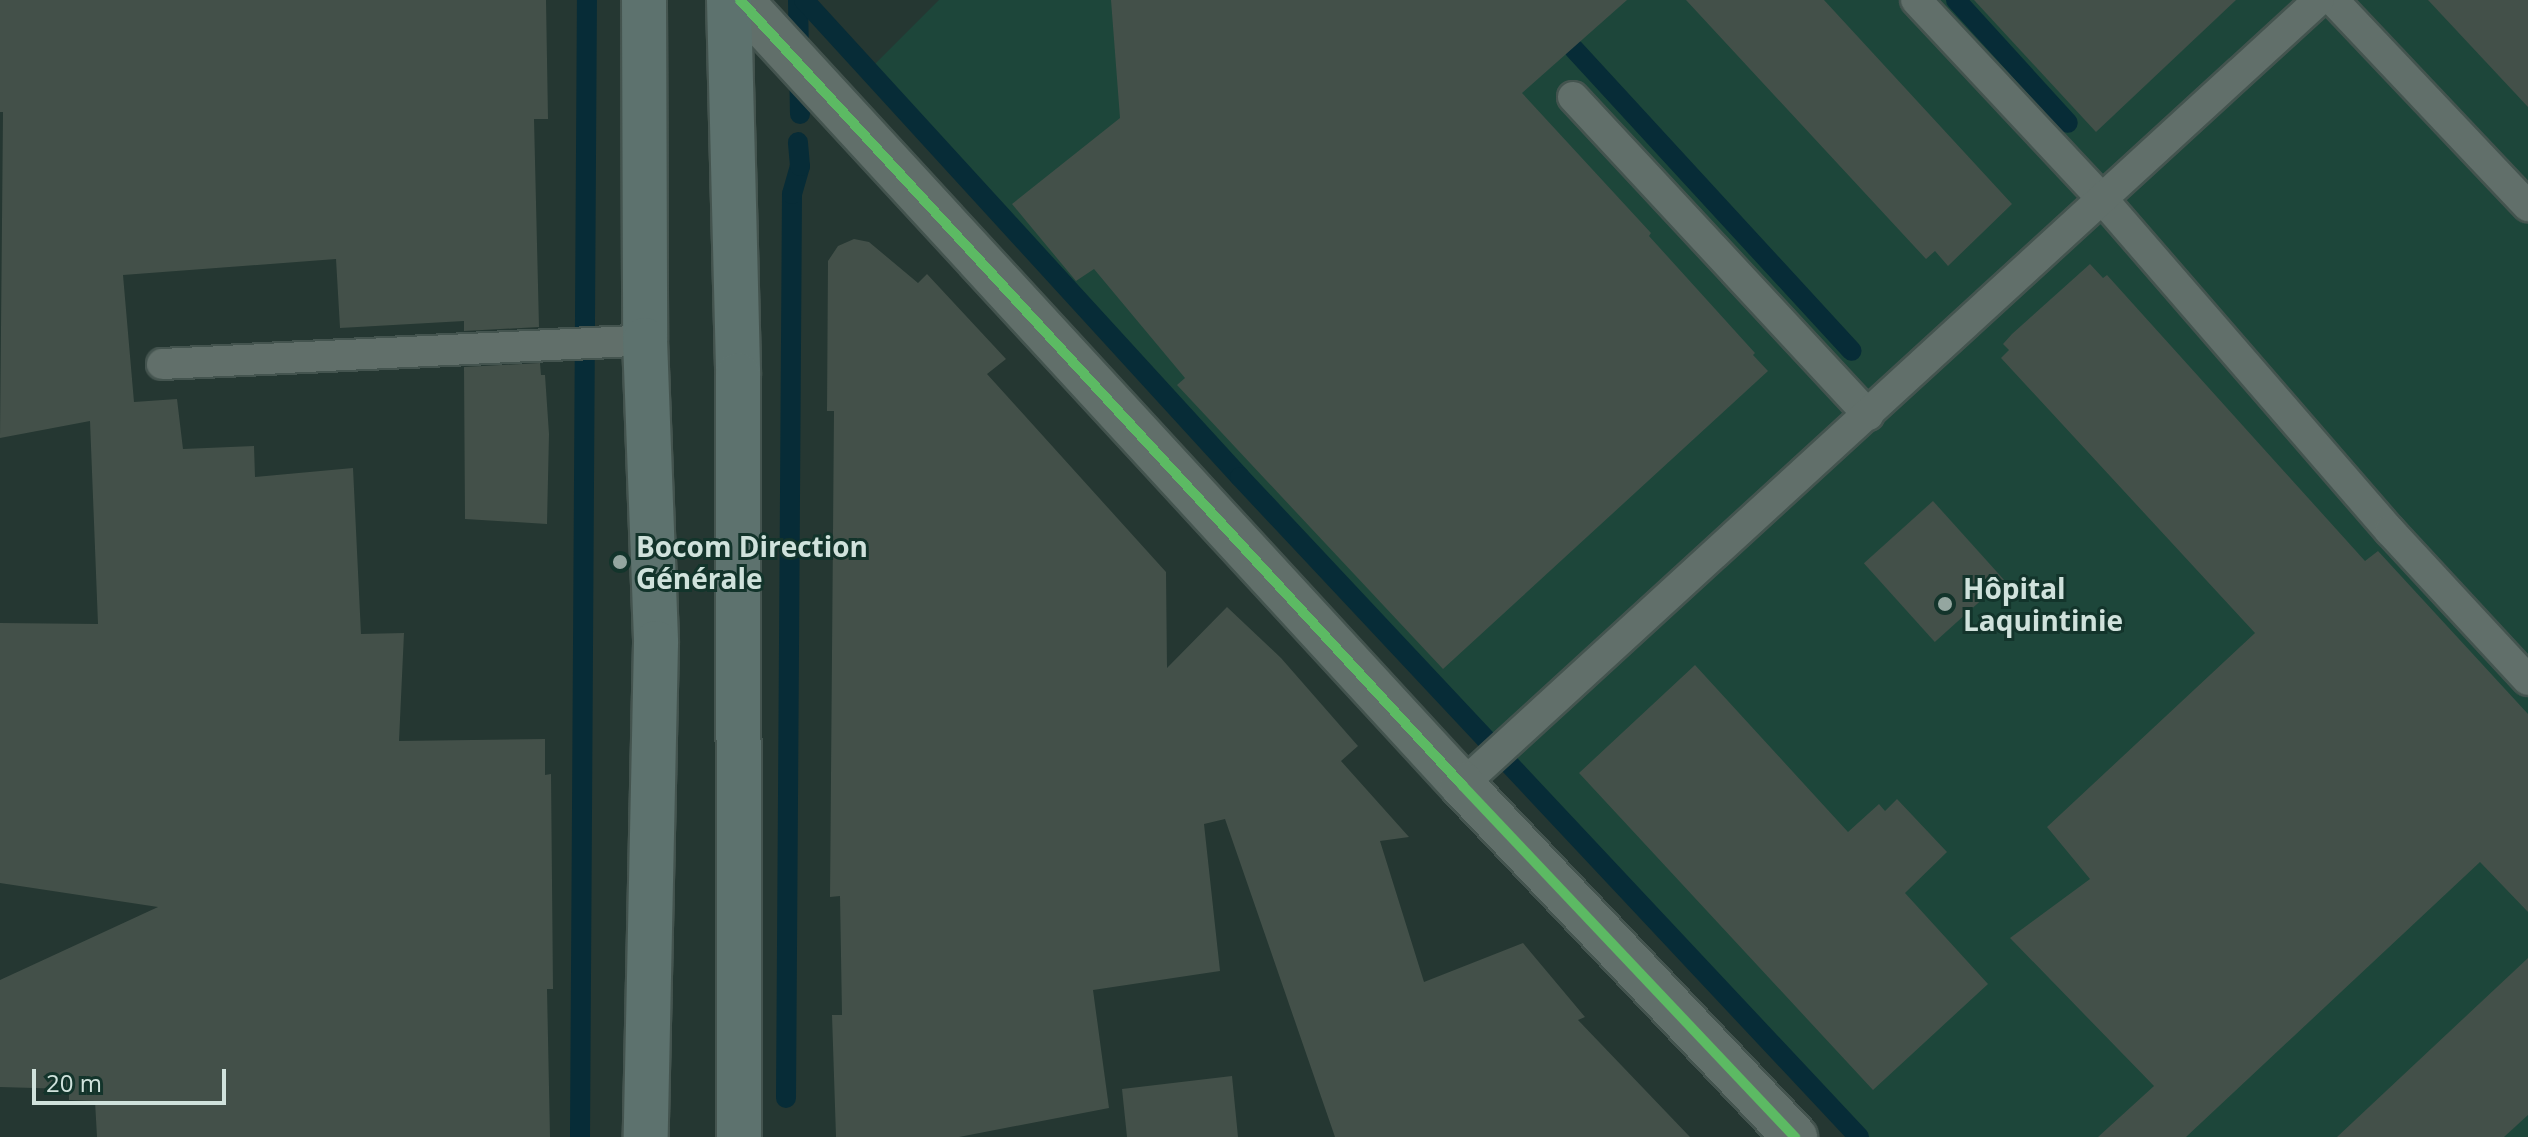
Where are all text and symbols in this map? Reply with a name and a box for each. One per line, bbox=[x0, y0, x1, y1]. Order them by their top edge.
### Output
place label: Bocom Direction Générale bbox=[636, 529, 868, 595]
marker: Bocom Direction Générale bbox=[611, 553, 629, 571]
place label: Hôpital Laquintinie bbox=[1963, 571, 2123, 637]
marker: Hôpital Laquintinie bbox=[1934, 593, 1956, 615]
scale bar bbox=[36, 1053, 230, 1103]
text: 20 m bbox=[46, 1066, 102, 1099]

